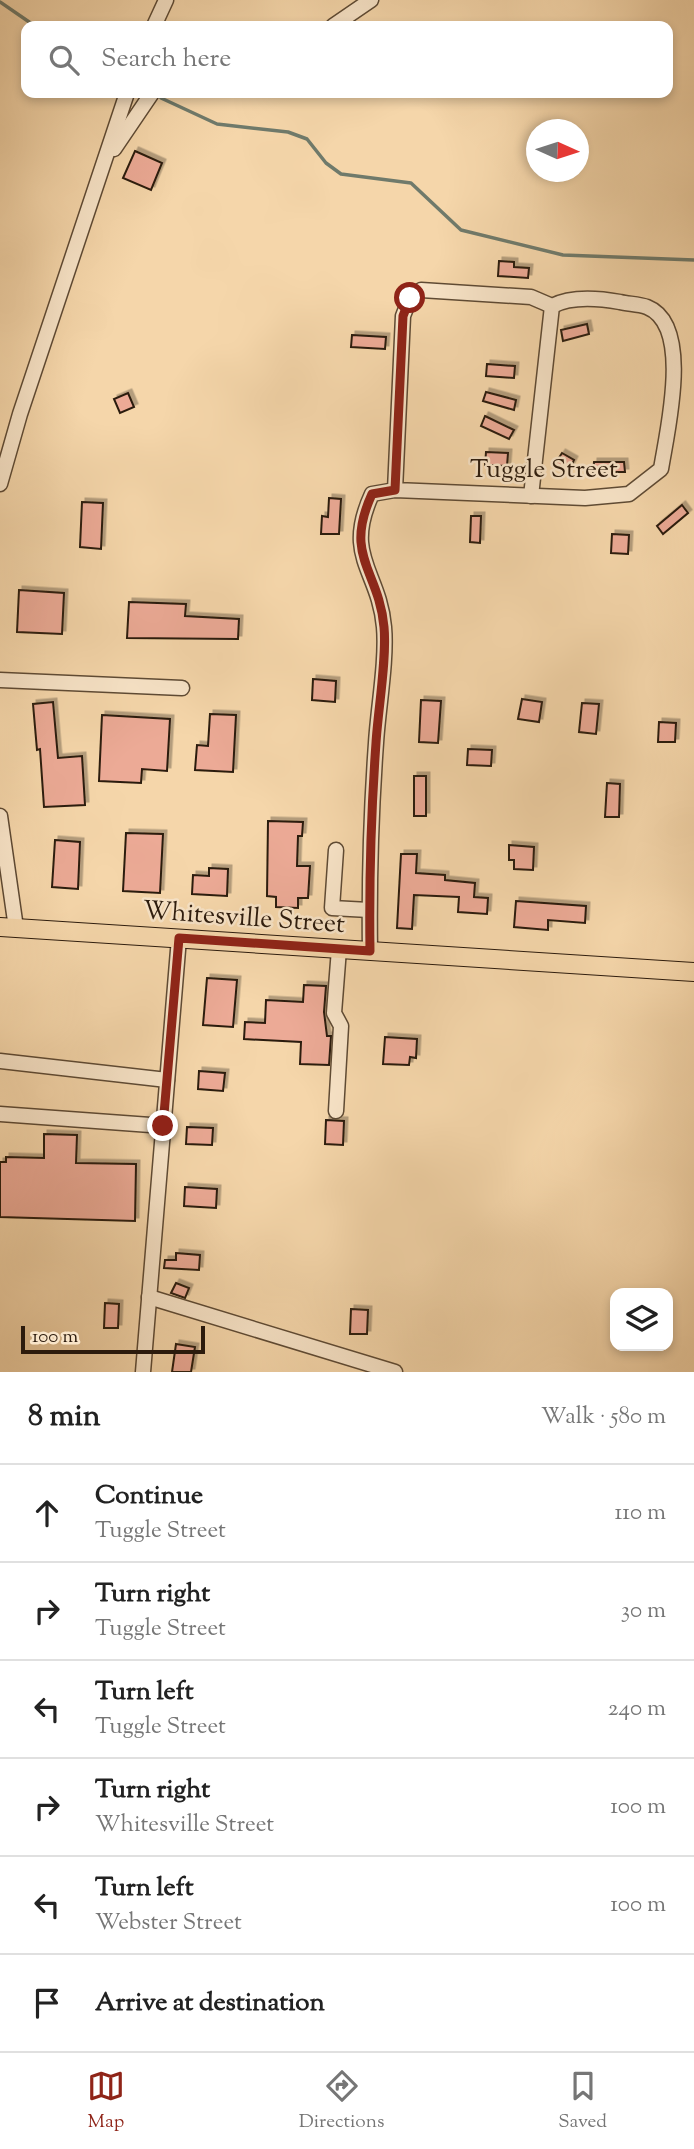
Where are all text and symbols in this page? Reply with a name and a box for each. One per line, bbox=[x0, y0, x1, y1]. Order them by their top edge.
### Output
search box bbox=[21, 21, 673, 98]
icon: search bbox=[45, 41, 83, 79]
text: Search here bbox=[101, 41, 231, 78]
north arrow bbox=[526, 119, 589, 182]
route start bbox=[394, 282, 425, 313]
street label: Tuggle Street bbox=[470, 452, 618, 489]
street label: Whitesville Street bbox=[141, 893, 346, 944]
route end bbox=[147, 1110, 178, 1141]
map controls bbox=[610, 1288, 673, 1351]
button: layers bbox=[610, 1288, 673, 1351]
scale bar bbox=[21, 1323, 205, 1355]
text: 100 m bbox=[32, 1324, 78, 1351]
text: 8 min bbox=[28, 1396, 100, 1439]
text: Walk · 580 m bbox=[541, 1401, 666, 1434]
text: Continue bbox=[95, 1478, 203, 1515]
icon: ahead bbox=[28, 1494, 66, 1532]
text: 110 m bbox=[615, 1497, 666, 1530]
text: Tuggle Street bbox=[95, 1515, 226, 1548]
text: Turn right bbox=[95, 1576, 210, 1613]
icon: right bbox=[28, 1592, 66, 1630]
text: 30 m bbox=[621, 1595, 666, 1628]
text: Tuggle Street bbox=[95, 1613, 226, 1646]
text: Turn left bbox=[95, 1674, 194, 1711]
icon: left bbox=[28, 1690, 66, 1728]
text: 240 m bbox=[608, 1693, 666, 1726]
text: Tuggle Street bbox=[95, 1711, 226, 1744]
text: Turn right bbox=[95, 1772, 210, 1809]
icon: right bbox=[28, 1788, 66, 1826]
text: 100 m bbox=[610, 1791, 666, 1824]
text: Whitesville Street bbox=[95, 1809, 274, 1842]
text: Turn left bbox=[95, 1870, 194, 1907]
icon: left bbox=[28, 1886, 66, 1924]
text: 100 m bbox=[610, 1889, 666, 1922]
text: Webster Street bbox=[95, 1907, 242, 1940]
icon: arrive bbox=[28, 1984, 66, 2022]
text: Arrive at destination bbox=[95, 1985, 325, 2022]
tab: Map bbox=[87, 2067, 125, 2136]
tab: Directions bbox=[299, 2067, 384, 2136]
tab: Saved bbox=[558, 2067, 607, 2136]

